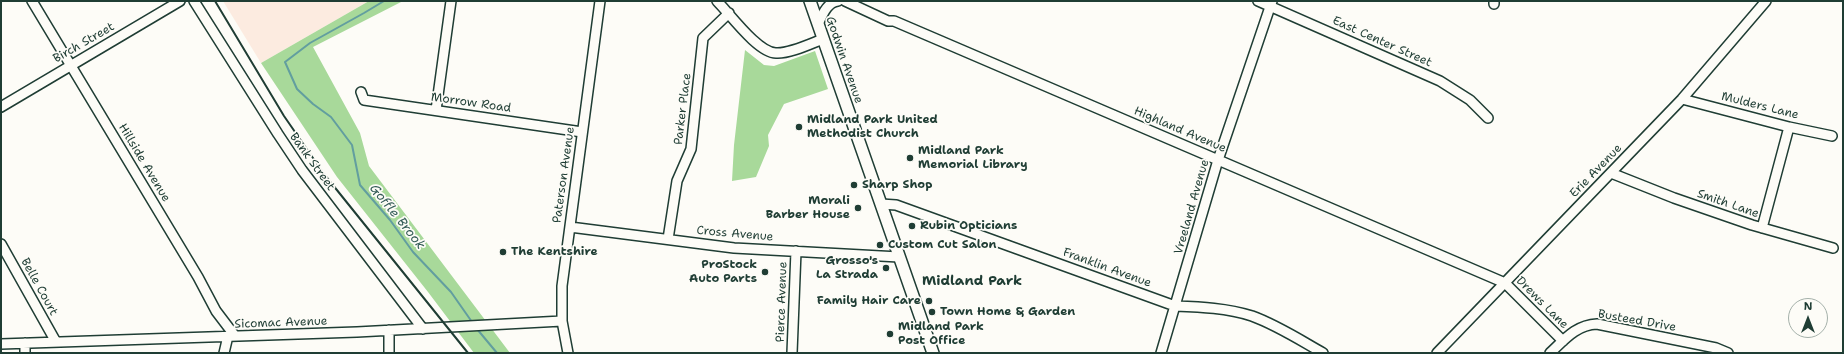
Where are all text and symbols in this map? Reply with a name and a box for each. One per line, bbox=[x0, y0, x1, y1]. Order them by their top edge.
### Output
street label: East Center Street bbox=[1330, 14, 1434, 70]
street label: Godwin Avenue bbox=[822, 15, 866, 105]
street label: Birch Street bbox=[51, 20, 117, 66]
street label: Parker Place bbox=[671, 72, 695, 146]
street label: Mulders Lane bbox=[1720, 89, 1800, 123]
street label: Morrow Road bbox=[430, 90, 512, 116]
street label: Highland Avenue bbox=[1132, 104, 1228, 156]
place label: Midland Park United Methodist Church bbox=[807, 113, 938, 141]
street label: Hillside Avenue bbox=[115, 121, 173, 205]
marker: Midland Park United Methodist Church bbox=[794, 122, 804, 132]
street label: Paterson Avenue bbox=[550, 126, 578, 224]
street label: Bank Street bbox=[286, 130, 338, 194]
street label: Erie Avenue bbox=[1567, 141, 1625, 201]
place label: Midland Park Memorial Library bbox=[918, 144, 1028, 172]
marker: Midland Park Memorial Library bbox=[905, 153, 915, 163]
street label: Vreeland Avenue bbox=[1172, 158, 1212, 256]
place label: Sharp Shop bbox=[862, 178, 932, 192]
marker: Sharp Shop bbox=[849, 180, 859, 190]
water label: Goffle Brook bbox=[366, 181, 428, 253]
street label: Smith Lane bbox=[1695, 187, 1761, 221]
place label: Morali Barber House bbox=[766, 194, 850, 222]
marker: Morali Barber House bbox=[853, 203, 863, 213]
place label: Rubin Opticians bbox=[920, 219, 1017, 233]
marker: Rubin Opticians bbox=[907, 221, 917, 231]
street label: Cross Avenue bbox=[696, 223, 774, 245]
place label: Custom Cut Salon bbox=[888, 238, 997, 252]
marker: Custom Cut Salon bbox=[875, 240, 885, 250]
place label: The Kentshire bbox=[511, 245, 598, 259]
street label: Franklin Avenue bbox=[1061, 245, 1153, 291]
marker: The Kentshire bbox=[498, 247, 508, 257]
place label: Grosso's La Strada bbox=[816, 254, 878, 282]
street label: Belle Court bbox=[17, 256, 61, 318]
place label: ProStock Auto Parts bbox=[689, 258, 757, 286]
street label: Pierce Avenue bbox=[773, 261, 791, 343]
marker: Grosso's La Strada bbox=[881, 263, 891, 273]
marker: ProStock Auto Parts bbox=[760, 267, 770, 277]
district label: Midland Park bbox=[922, 273, 1022, 289]
street label: Drews Lane bbox=[1513, 274, 1571, 332]
place label: Family Hair Care bbox=[817, 294, 921, 308]
marker: Family Hair Care bbox=[924, 296, 934, 306]
north arrow bbox=[1788, 298, 1828, 338]
text: N bbox=[1804, 299, 1812, 314]
place label: Town Home & Garden bbox=[940, 305, 1075, 319]
marker: Town Home & Garden bbox=[927, 307, 937, 317]
street label: Busteed Drive bbox=[1597, 307, 1677, 335]
street label: Sicomac Avenue bbox=[234, 314, 328, 332]
place label: Midland Park Post Office bbox=[898, 320, 984, 348]
marker: Midland Park Post Office bbox=[885, 329, 895, 339]

